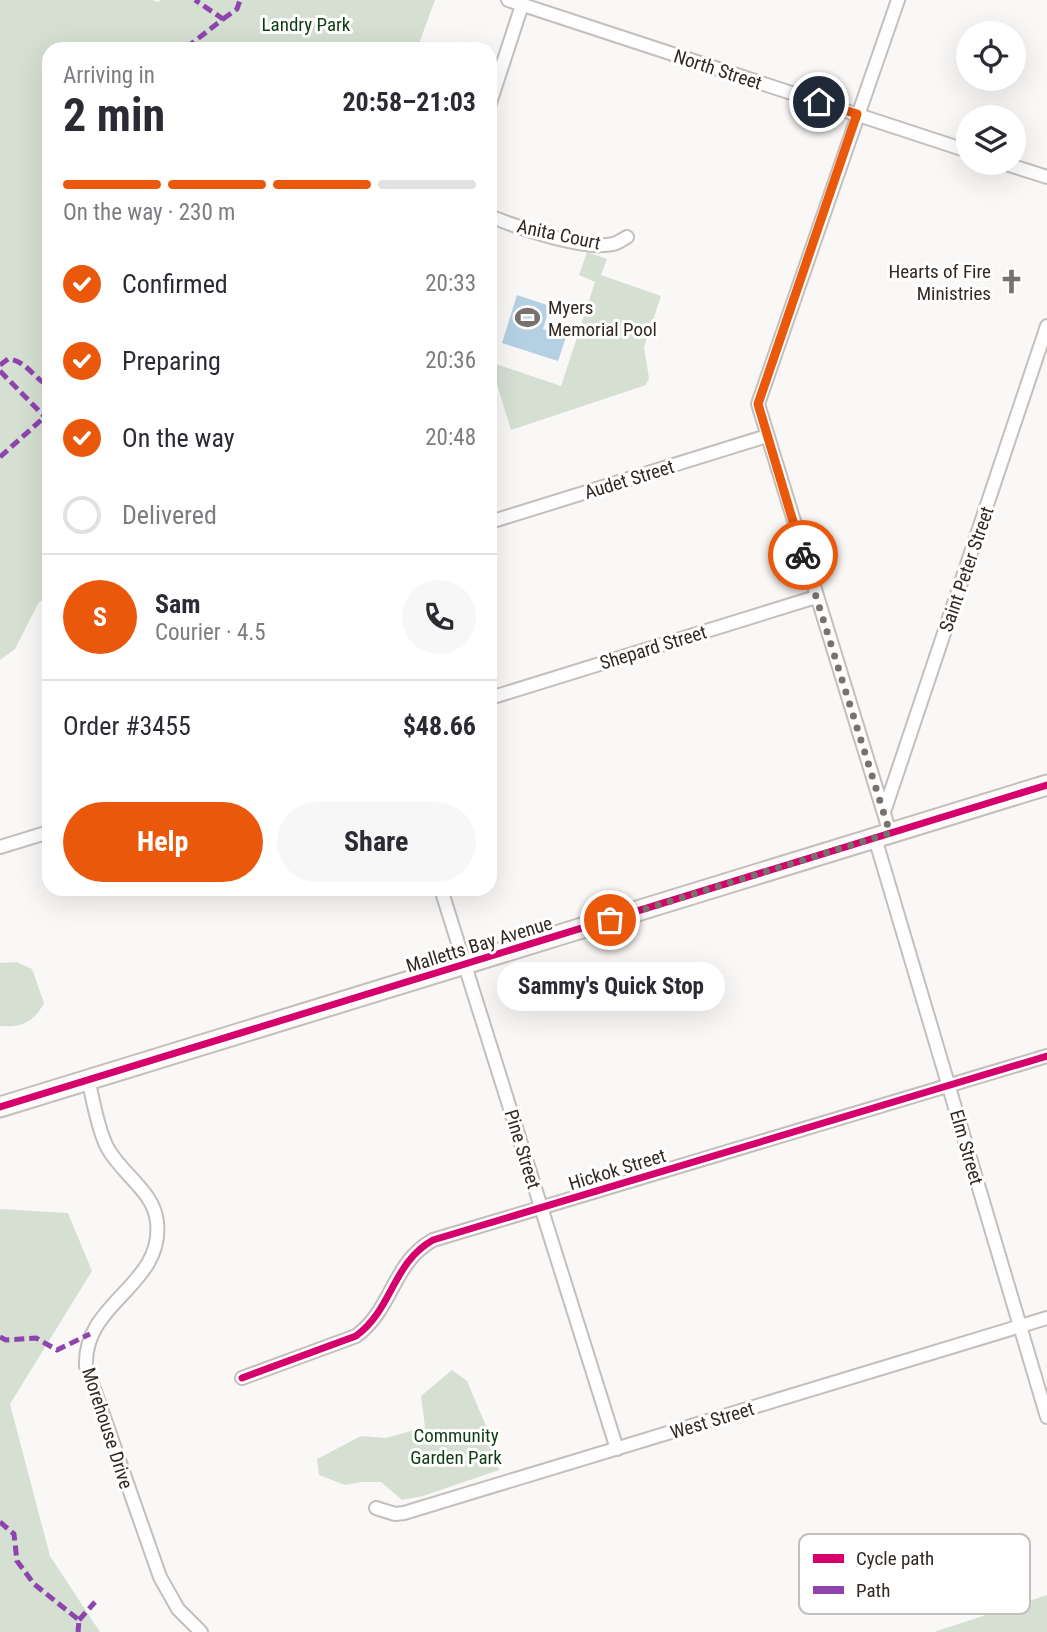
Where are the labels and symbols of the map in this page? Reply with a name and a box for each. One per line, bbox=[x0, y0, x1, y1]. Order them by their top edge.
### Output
park label: Landry Park bbox=[262, 13, 351, 36]
street label: North Street bbox=[671, 44, 765, 95]
pin bbox=[789, 72, 849, 132]
street label: Anita Court bbox=[515, 214, 603, 255]
place label: Hearts of Fire Ministries bbox=[888, 260, 991, 305]
church icon: Hearts of Fire Ministries bbox=[997, 268, 1025, 296]
place label: Myers Memorial Pool bbox=[548, 296, 657, 341]
sports icon: Myers Memorial Pool bbox=[514, 304, 542, 332]
street label: Audet Street bbox=[581, 455, 677, 504]
street label: Saint Peter Street bbox=[934, 503, 999, 635]
courier bbox=[768, 520, 838, 590]
street label: Shepard Street bbox=[597, 620, 709, 675]
pin bbox=[580, 890, 640, 950]
street label: Malletts Bay Avenue bbox=[403, 911, 555, 978]
callout: Sammy's Quick Stop bbox=[496, 962, 724, 1011]
street label: Pine Street bbox=[500, 1107, 545, 1192]
street label: Elm Street bbox=[945, 1107, 988, 1187]
street label: Hickok Street bbox=[566, 1144, 669, 1195]
street label: Morehouse Drive bbox=[77, 1365, 138, 1492]
street label: West Street bbox=[668, 1397, 757, 1444]
park label: Community Garden Park bbox=[410, 1424, 502, 1469]
legend bbox=[799, 1534, 1030, 1614]
text: Cycle path bbox=[856, 1547, 934, 1570]
text: Path bbox=[856, 1579, 890, 1602]

